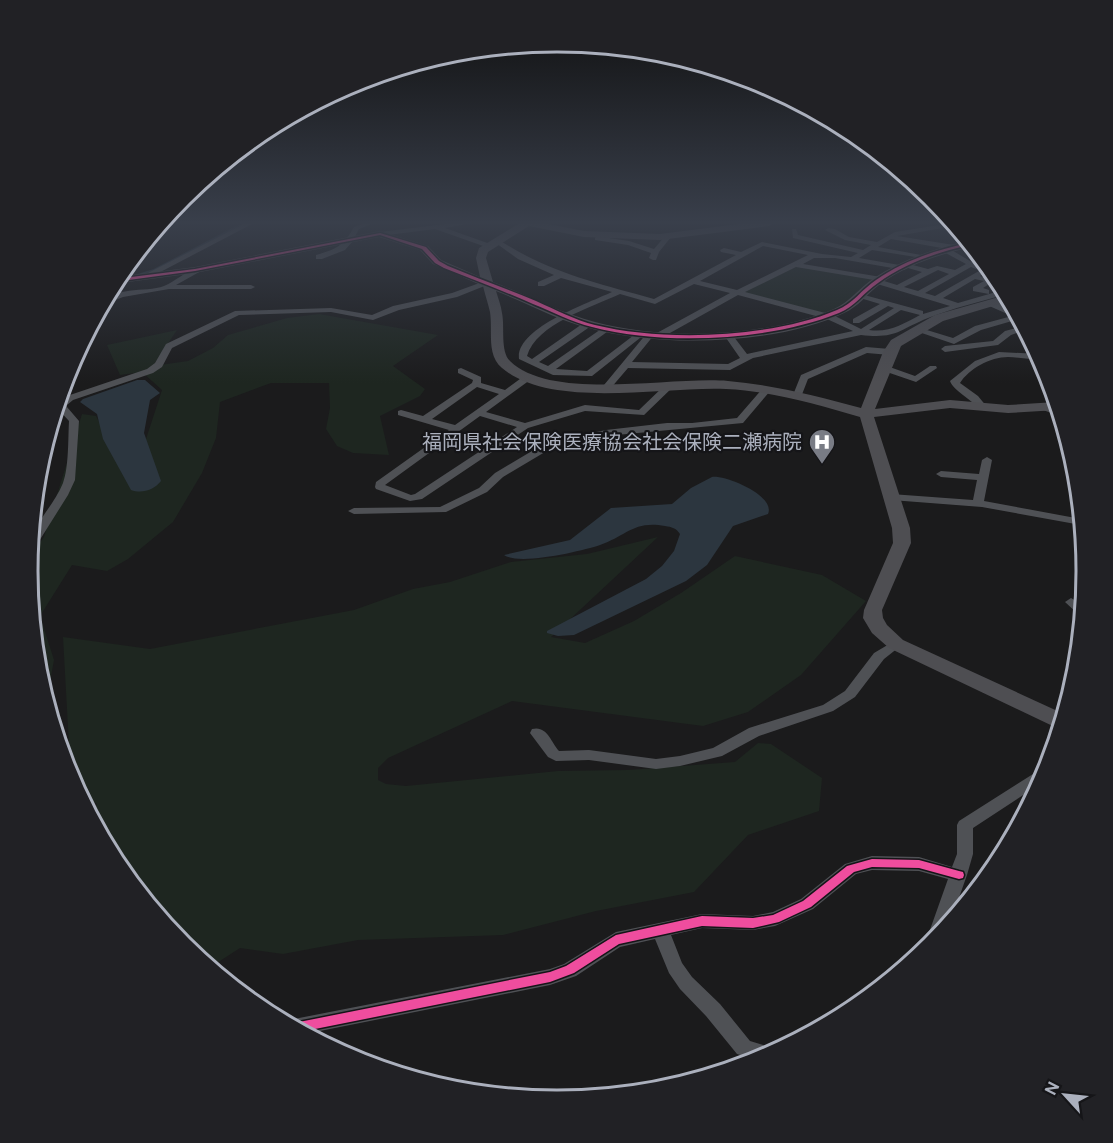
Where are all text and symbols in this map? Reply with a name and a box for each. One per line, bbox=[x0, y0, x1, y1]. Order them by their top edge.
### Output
hospital icon: 福岡県社会保険医療協会社会保険二瀬病院 bbox=[807, 427, 837, 465]
place label: 福岡県社会保険医療協会社会保険二瀬病院 bbox=[422, 430, 802, 454]
north arrow bbox=[1035, 1065, 1095, 1125]
text: N bbox=[1041, 1079, 1063, 1098]

